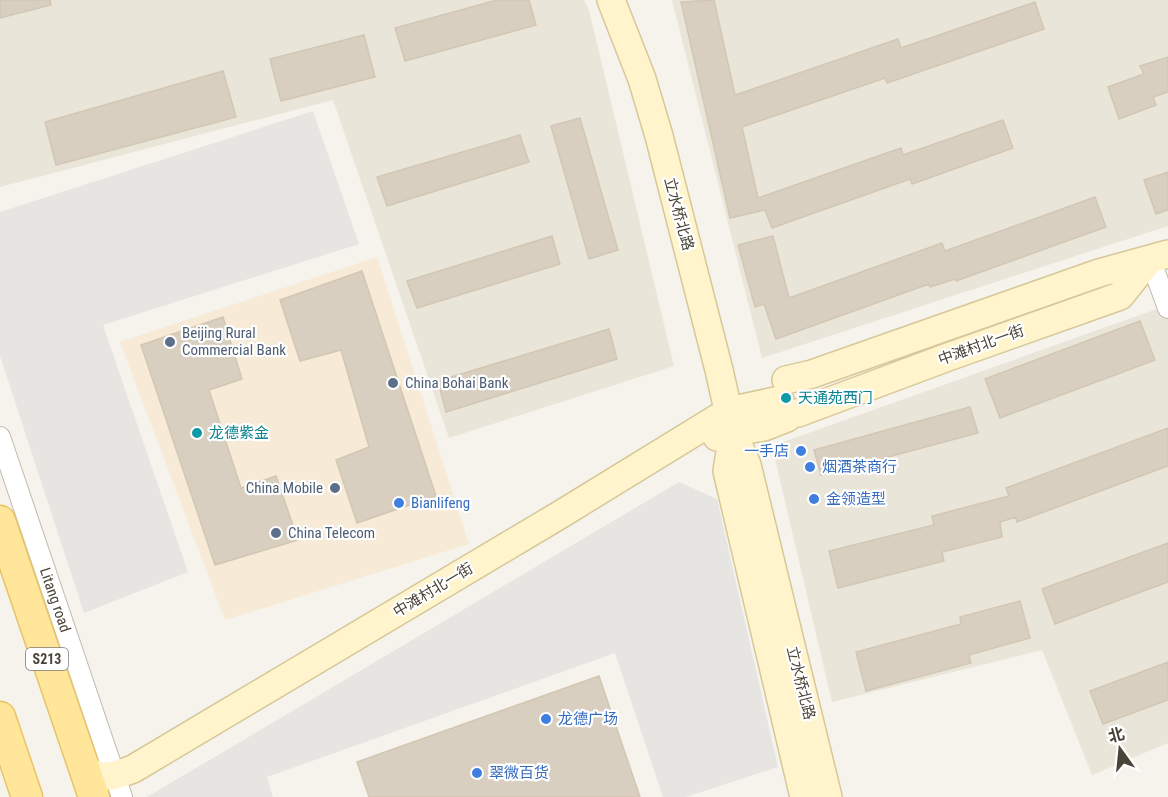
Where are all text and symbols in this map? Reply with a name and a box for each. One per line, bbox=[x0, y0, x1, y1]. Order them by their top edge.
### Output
street label: 立水桥北路 bbox=[661, 175, 697, 253]
street label: 中滩村北一街 bbox=[936, 321, 1026, 369]
place label: Beijing Rural Commercial Bank bbox=[182, 324, 286, 359]
marker: Beijing Rural Commercial Bank bbox=[163, 335, 177, 349]
place label: China Bohai Bank bbox=[405, 374, 509, 392]
marker: China Bohai Bank bbox=[386, 376, 400, 390]
place label: 天通苑西门 bbox=[798, 389, 873, 407]
marker: 天通苑西门 bbox=[779, 391, 793, 405]
place label: 龙德紫金 bbox=[209, 424, 269, 442]
marker: 龙德紫金 bbox=[190, 426, 204, 440]
place label: 一手店 bbox=[744, 442, 789, 460]
marker: 一手店 bbox=[794, 444, 808, 458]
place label: 烟酒茶商行 bbox=[822, 458, 897, 476]
marker: 烟酒茶商行 bbox=[803, 460, 817, 474]
place label: China Mobile bbox=[246, 479, 323, 497]
marker: China Mobile bbox=[328, 481, 342, 495]
place label: 金领造型 bbox=[826, 490, 886, 508]
marker: 金领造型 bbox=[807, 492, 821, 506]
place label: Bianlifeng bbox=[411, 494, 470, 512]
marker: Bianlifeng bbox=[392, 496, 406, 510]
place label: China Telecom bbox=[288, 524, 375, 542]
marker: China Telecom bbox=[269, 526, 283, 540]
street label: 中滩村北一街 bbox=[390, 559, 476, 621]
street label: Litang road bbox=[36, 565, 74, 635]
street label: 立水桥北路 bbox=[783, 644, 819, 722]
road number: S213 bbox=[26, 648, 68, 670]
place label: 龙德广场 bbox=[558, 710, 618, 728]
marker: 龙德广场 bbox=[539, 712, 553, 726]
north arrow bbox=[1090, 719, 1150, 779]
text: 北 bbox=[1106, 724, 1126, 746]
place label: 翠微百货 bbox=[489, 764, 549, 782]
marker: 翠微百货 bbox=[470, 766, 484, 780]

